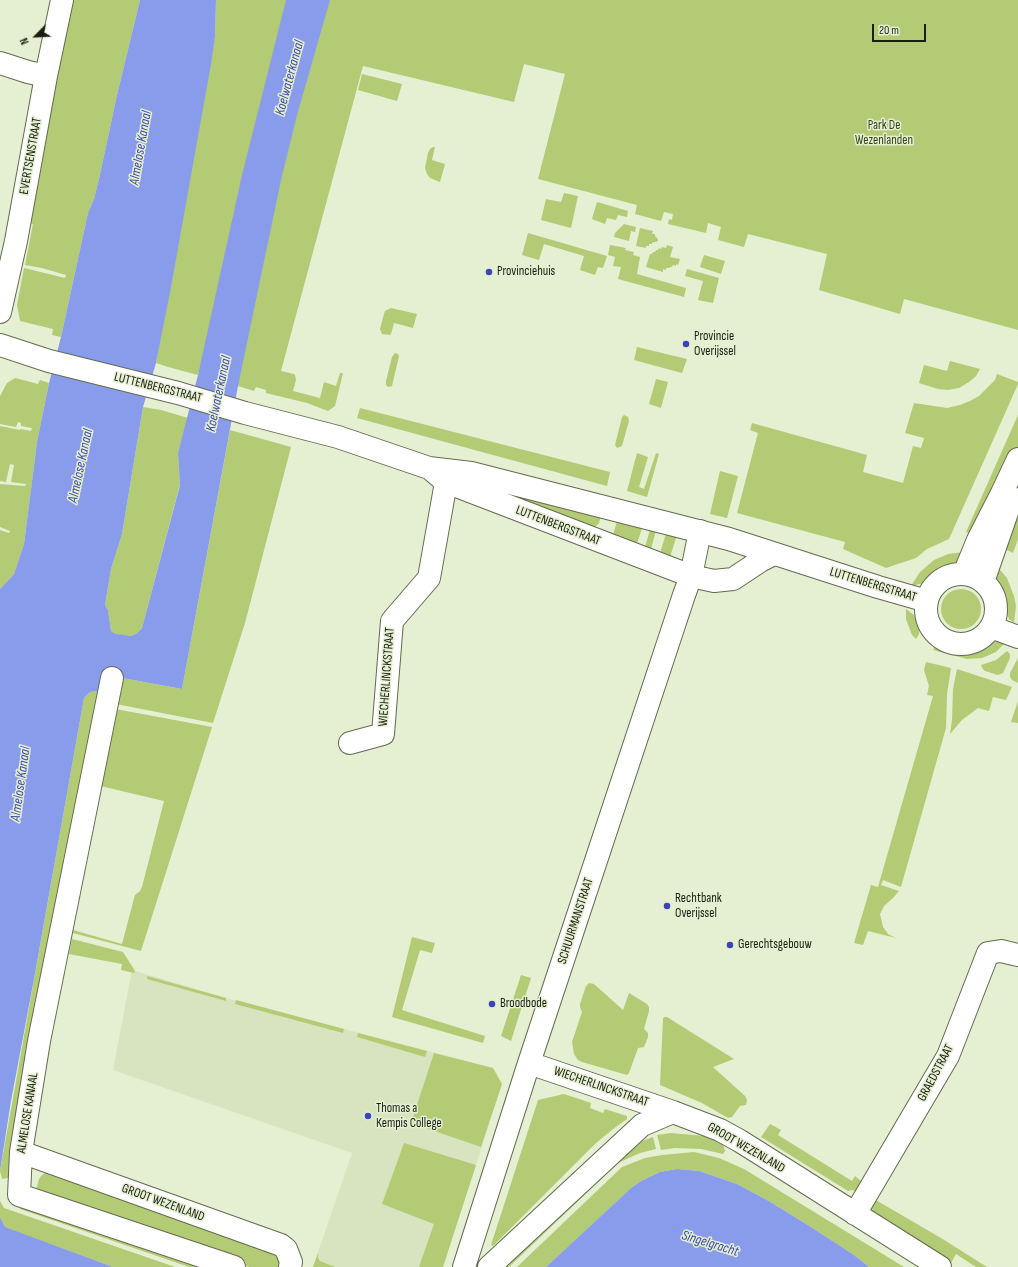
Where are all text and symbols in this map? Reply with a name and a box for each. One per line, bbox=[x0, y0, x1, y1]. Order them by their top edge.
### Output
north arrow bbox=[16, 16, 56, 56]
scale bar bbox=[874, 16, 928, 42]
text: 20 m bbox=[879, 23, 899, 38]
text: N bbox=[17, 36, 32, 46]
water label: Koelwaterkanaal bbox=[272, 39, 308, 117]
water label: Almelose Kanaal bbox=[126, 110, 156, 186]
street label: EVERTSENSTRAAT bbox=[17, 116, 45, 196]
park label: Park De Wezenlanden bbox=[855, 118, 913, 149]
place label: Provinciehuis bbox=[497, 264, 555, 280]
marker: Provinciehuis bbox=[484, 267, 494, 277]
place label: Provincie Overijssel bbox=[694, 329, 736, 360]
marker: Provincie Overijssel bbox=[681, 339, 691, 349]
water label: Koelwaterkanaal bbox=[203, 355, 235, 433]
street label: LUTTENBERGSTRAAT bbox=[113, 370, 203, 406]
water label: Almelose Kanaal bbox=[65, 428, 97, 504]
street label: LUTTENBERGSTRAAT bbox=[513, 503, 603, 549]
street label: LUTTENBERGSTRAAT bbox=[828, 564, 918, 606]
street label: WIECHERLINCKSTRAAT bbox=[376, 627, 398, 727]
water label: Almelose Kanaal bbox=[7, 746, 35, 822]
street label: SCHUURMANSTRAAT bbox=[555, 876, 597, 966]
place label: Rechtbank Overijssel bbox=[675, 891, 722, 922]
marker: Rechtbank Overijssel bbox=[662, 901, 672, 911]
place label: Gerechtsgebouw bbox=[738, 937, 812, 953]
marker: Gerechtsgebouw bbox=[725, 940, 735, 950]
place label: Broodbode bbox=[500, 996, 547, 1012]
marker: Broodbode bbox=[487, 999, 497, 1009]
street label: GRAEDSTRAAT bbox=[914, 1042, 958, 1104]
street label: WIECHERLINCKSTRAAT bbox=[551, 1063, 651, 1111]
street label: ALMELOSE KANAAL bbox=[14, 1071, 42, 1155]
place label: Thomas a Kempis College bbox=[376, 1101, 442, 1132]
marker: Thomas a Kempis College bbox=[363, 1111, 373, 1121]
street label: GROOT WEZENLAND bbox=[704, 1119, 788, 1177]
street label: GROOT WEZENLAND bbox=[119, 1181, 207, 1225]
water label: Singelgracht bbox=[680, 1227, 740, 1261]

